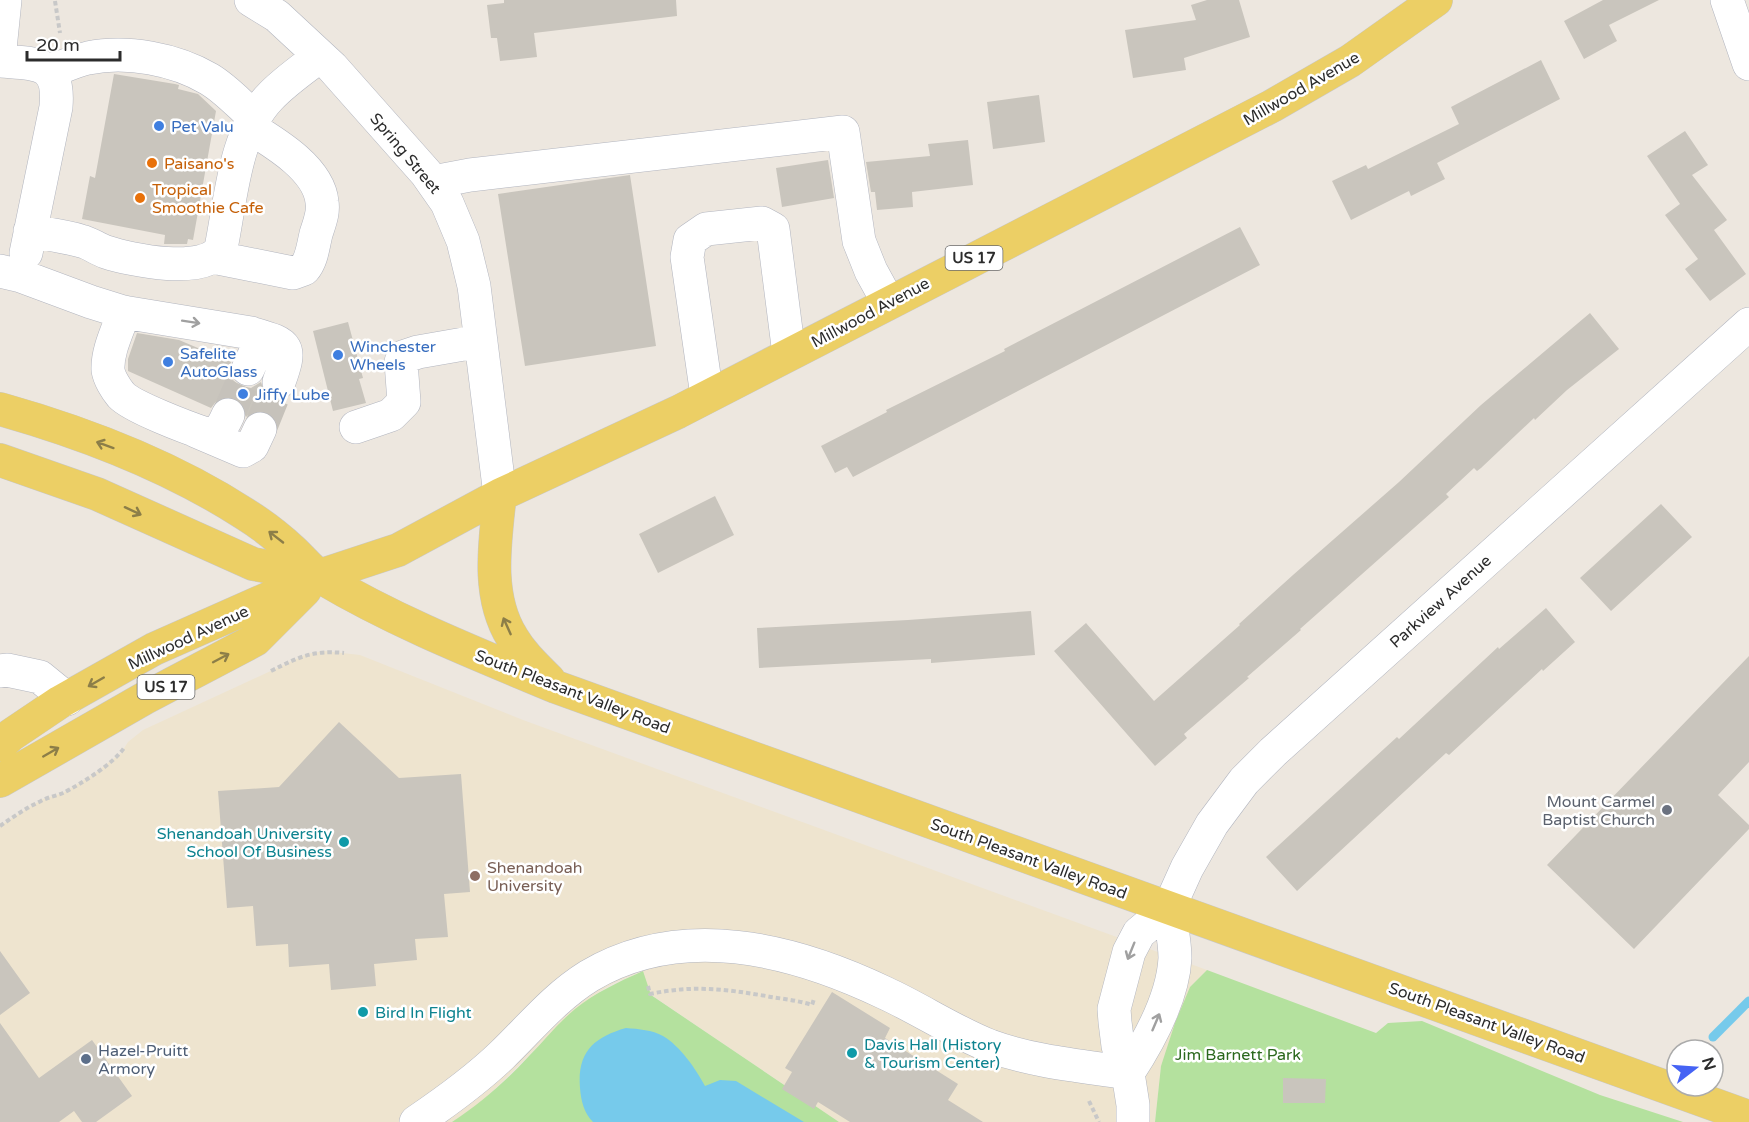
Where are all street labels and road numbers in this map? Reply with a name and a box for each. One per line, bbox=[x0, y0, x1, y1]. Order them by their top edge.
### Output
street label: Millwood Avenue bbox=[1240, 48, 1363, 130]
street label: Spring Street bbox=[366, 109, 445, 198]
road number: US 17 bbox=[946, 246, 1002, 270]
street label: Millwood Avenue bbox=[808, 273, 933, 352]
street label: Parkview Avenue bbox=[1386, 551, 1496, 653]
street label: Millwood Avenue bbox=[125, 601, 252, 675]
street label: South Pleasant Valley Road bbox=[472, 645, 673, 738]
road number: US 17 bbox=[138, 675, 195, 699]
street label: South Pleasant Valley Road bbox=[928, 814, 1130, 904]
street label: South Pleasant Valley Road bbox=[1386, 978, 1588, 1068]

